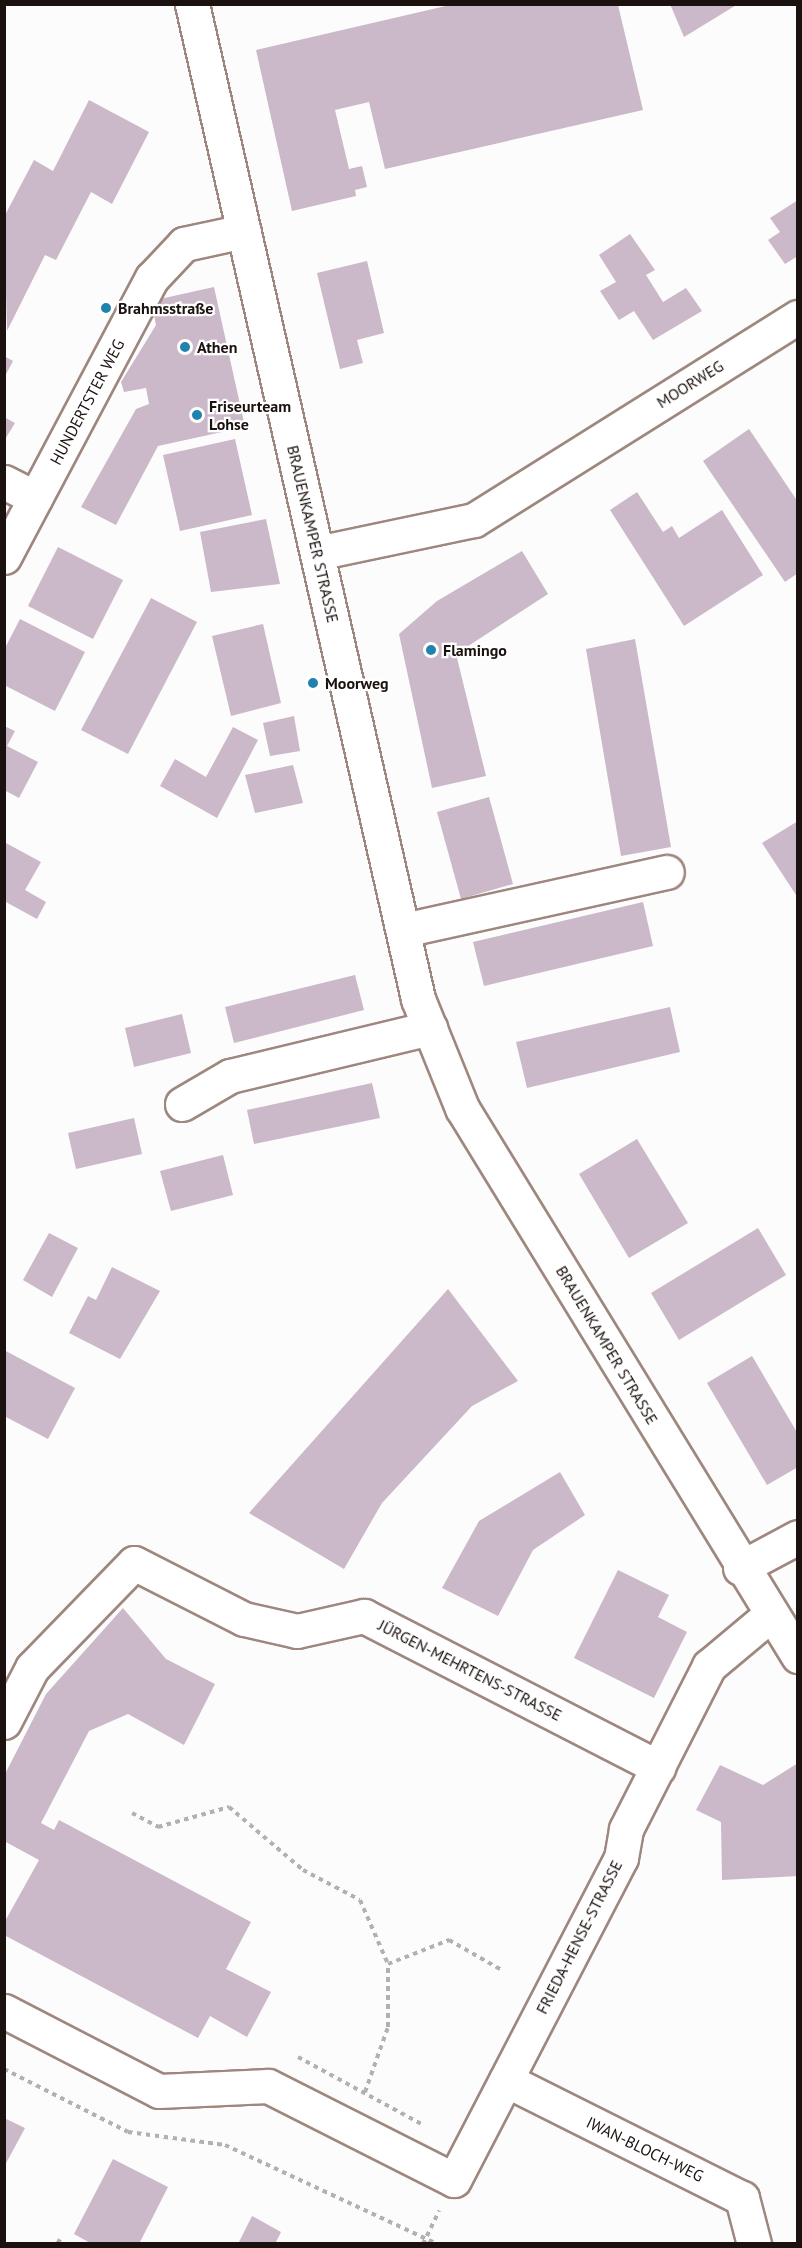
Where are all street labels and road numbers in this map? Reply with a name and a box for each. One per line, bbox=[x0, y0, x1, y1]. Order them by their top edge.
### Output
street label: HUNDERTSTER WEG bbox=[46, 336, 128, 468]
street label: MOORWEG bbox=[653, 356, 727, 412]
street label: BRAUENKAMPER STRASSE bbox=[283, 443, 343, 625]
street label: BRAUENKAMPER STRASSE bbox=[552, 1262, 662, 1428]
street label: JÜRGEN-MEHRTENS-STRASSE bbox=[375, 1615, 565, 1725]
street label: FRIEDA-HENSE-STRASSE bbox=[532, 1857, 626, 2017]
street label: IWAN-BLOCH-WEG bbox=[583, 2112, 707, 2186]

